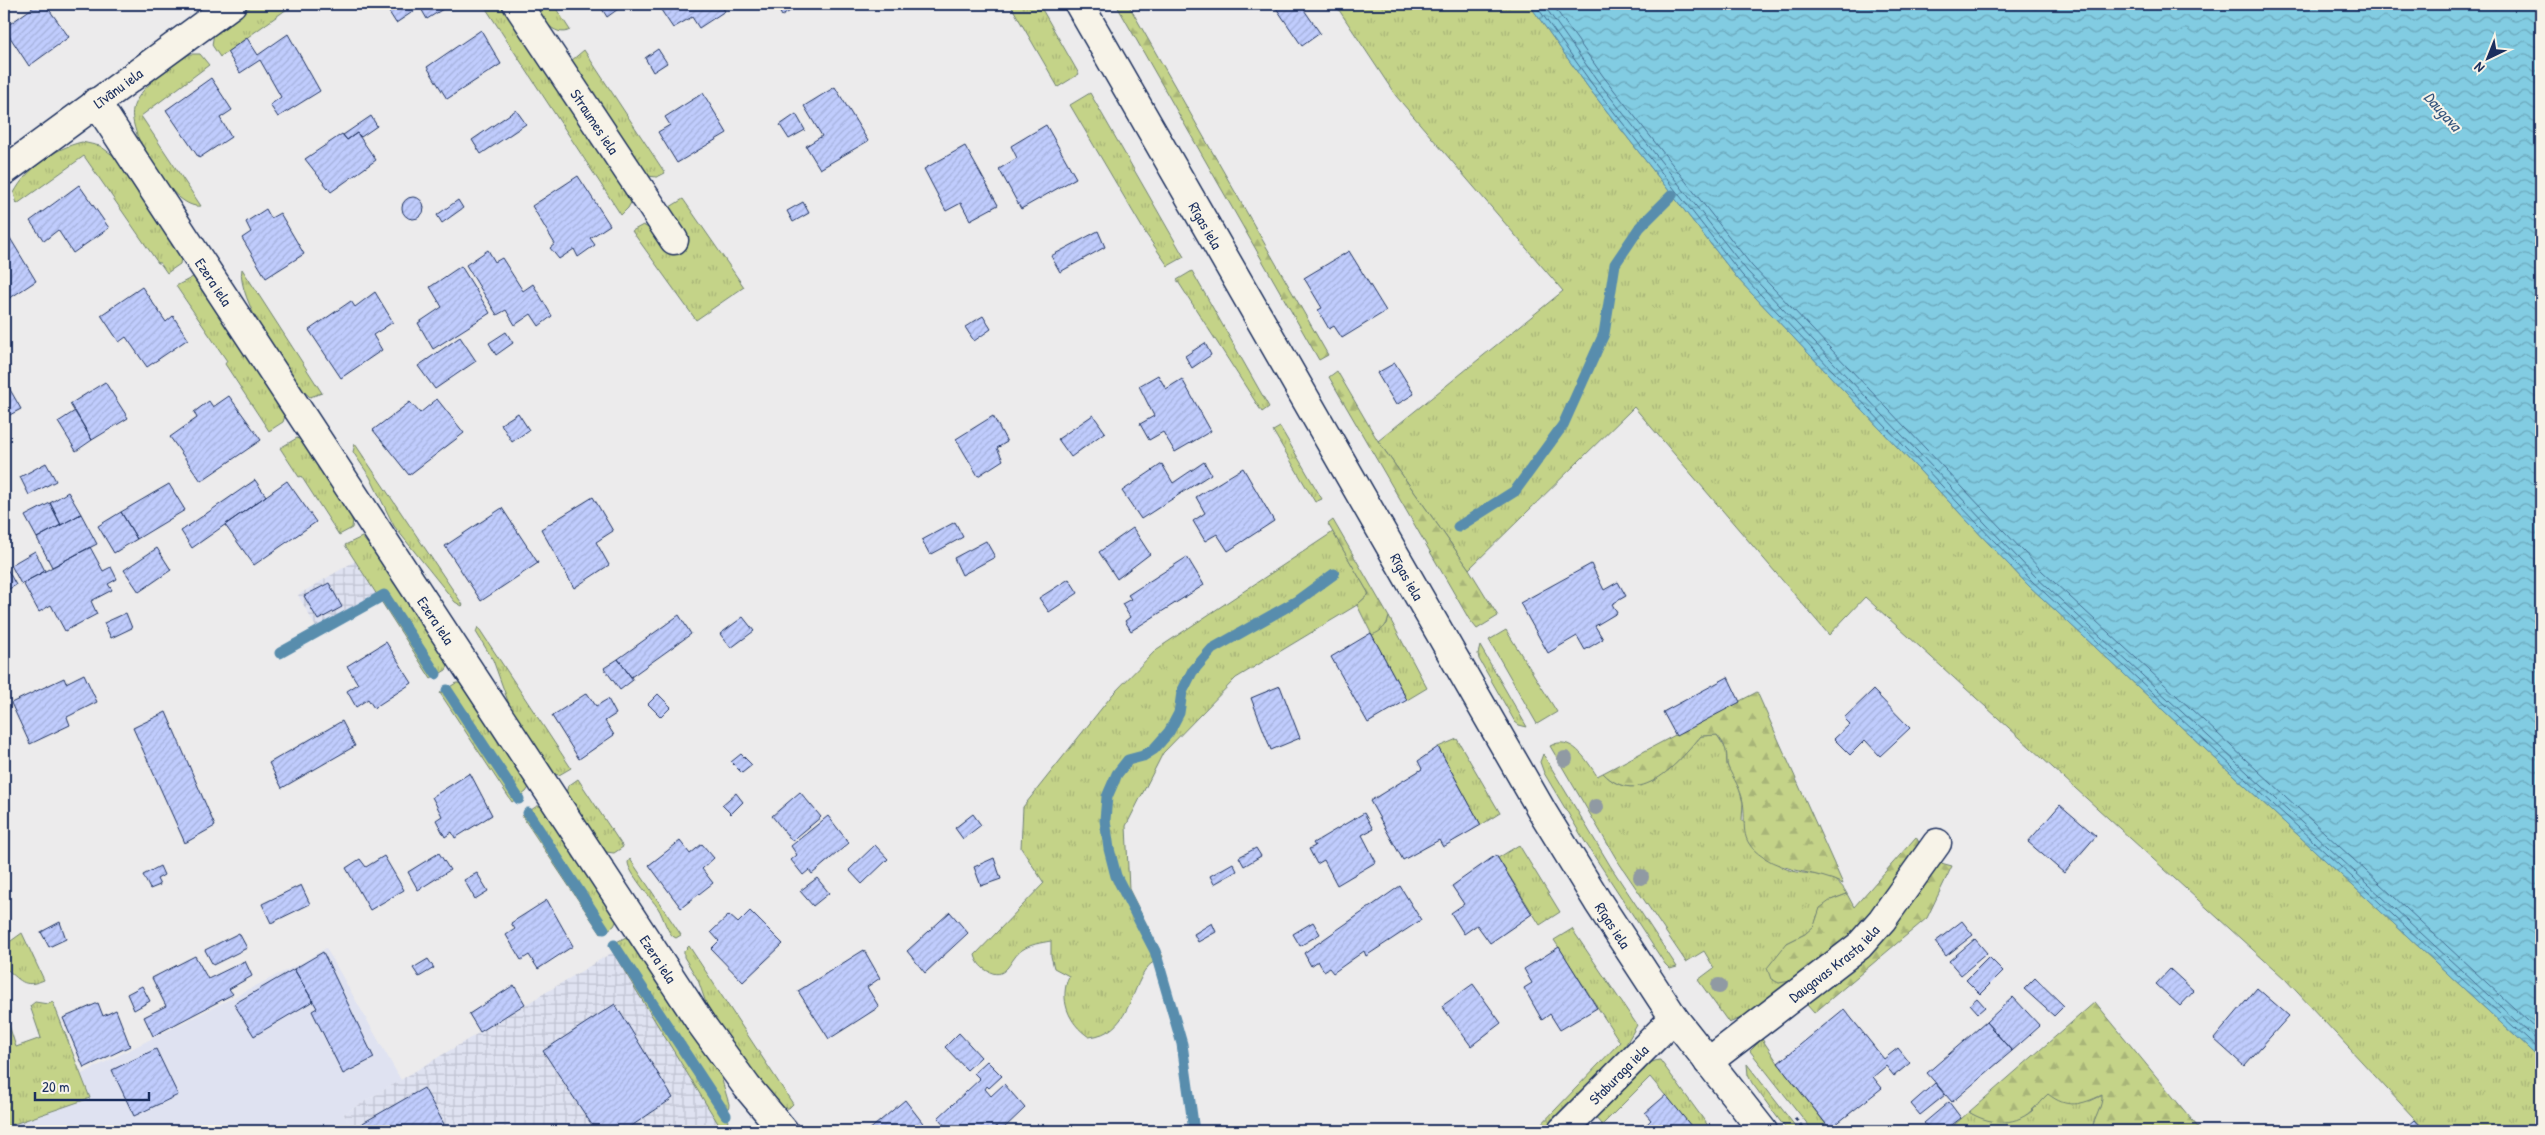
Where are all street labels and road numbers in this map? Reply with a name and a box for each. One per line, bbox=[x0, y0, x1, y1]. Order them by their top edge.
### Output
street label: Līvānu iela bbox=[89, 62, 147, 113]
street label: Straumes iela bbox=[566, 85, 625, 158]
street label: Rīgas iela bbox=[1184, 198, 1228, 253]
street label: Ezera iela bbox=[191, 254, 237, 310]
street label: Rīgas iela bbox=[1386, 549, 1429, 604]
street label: Ezera iela bbox=[413, 592, 460, 648]
street label: Rīgas iela bbox=[1590, 898, 1636, 953]
street label: Daugavas Krasta iela bbox=[1784, 920, 1884, 1007]
street label: Ezera iela bbox=[635, 931, 682, 987]
street label: Staburaga iela bbox=[1584, 1039, 1653, 1109]

